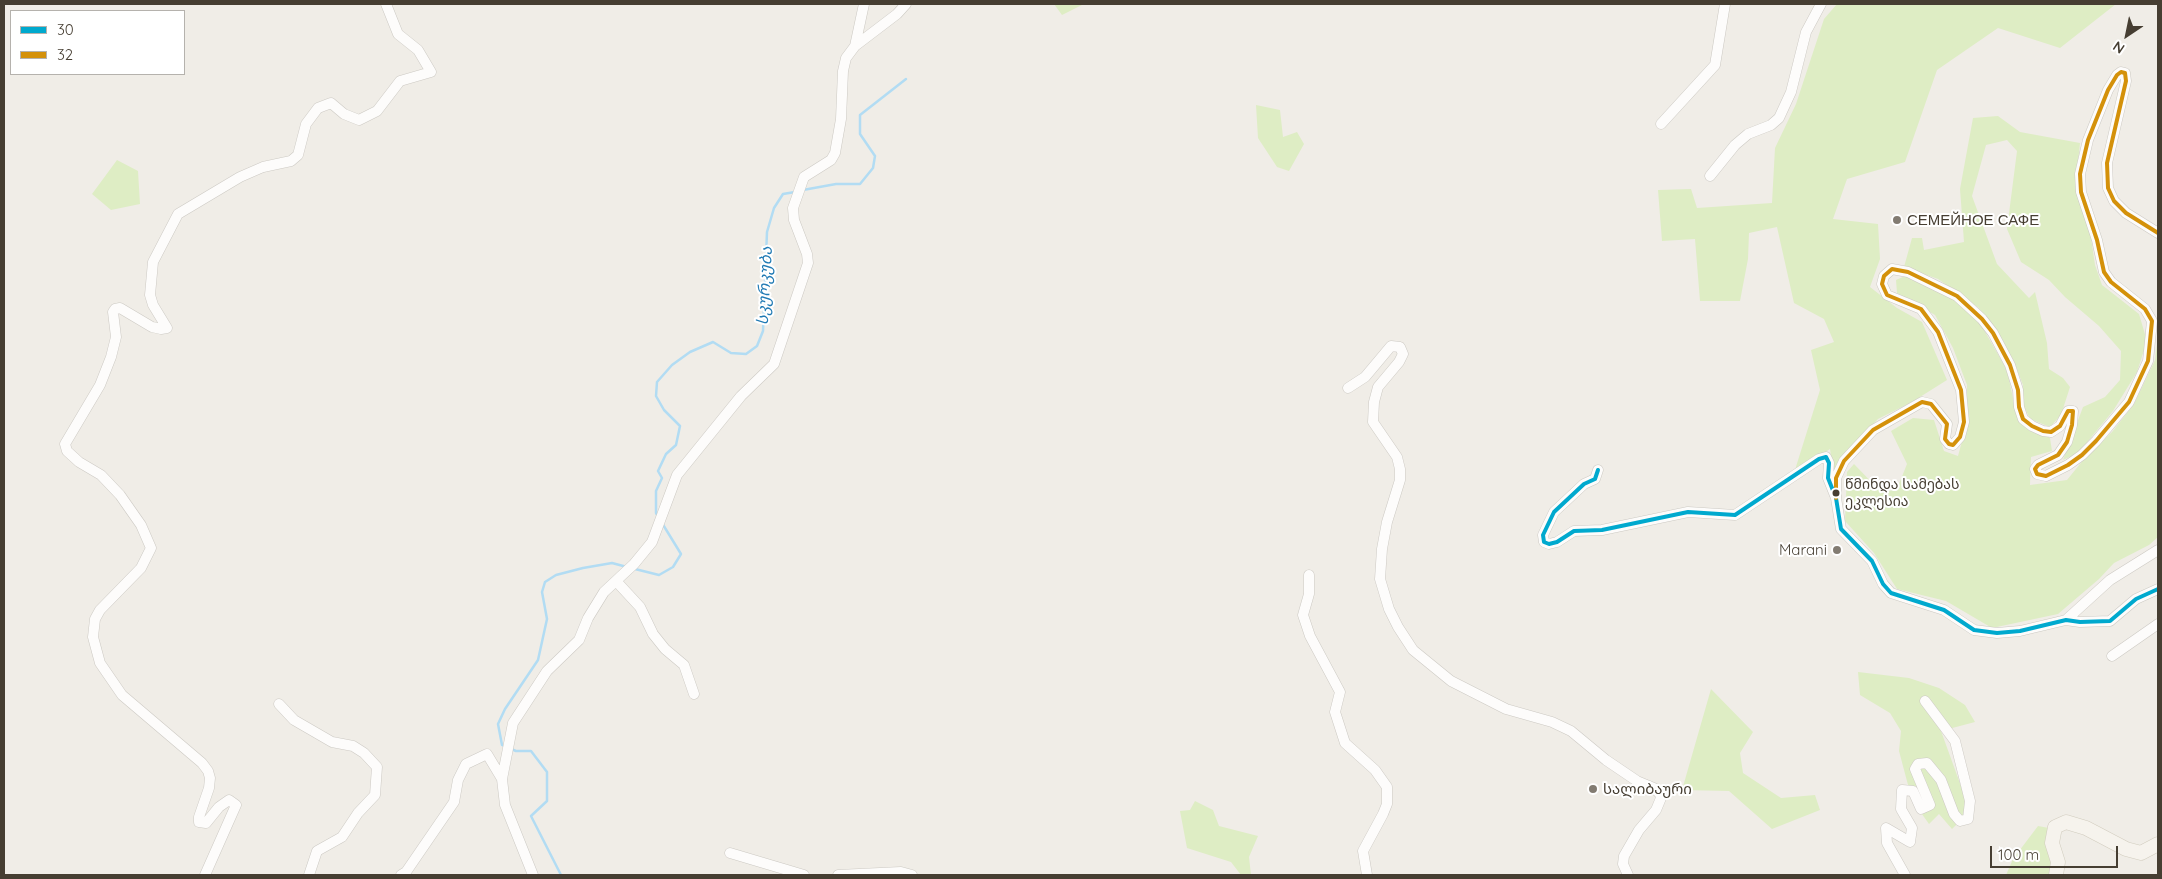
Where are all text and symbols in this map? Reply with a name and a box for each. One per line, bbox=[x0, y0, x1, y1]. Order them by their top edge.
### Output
legend bbox=[10, 10, 185, 75]
north arrow bbox=[2102, 10, 2152, 60]
text: 30 bbox=[57, 20, 74, 39]
text: N bbox=[2109, 37, 2128, 58]
text: 32 bbox=[57, 45, 73, 64]
place label: СЕМЕЙНОЕ САФЕ bbox=[1907, 211, 2039, 229]
marker: СЕМЕЙНОЕ САФЕ bbox=[1891, 214, 1903, 226]
water label: სკურკუბა bbox=[753, 246, 777, 326]
place label: წმინდა სამებას ეკლესია bbox=[1845, 477, 1960, 510]
marker: წმინდა სამებას ეკლესია bbox=[1831, 488, 1841, 498]
place label: Marani bbox=[1779, 541, 1827, 559]
marker: Marani bbox=[1831, 544, 1843, 556]
place label: სალიბაური bbox=[1603, 780, 1692, 798]
marker: სალიბაური bbox=[1587, 783, 1599, 795]
scale bar bbox=[1992, 836, 2120, 868]
text: 100 m bbox=[1998, 845, 2039, 864]

